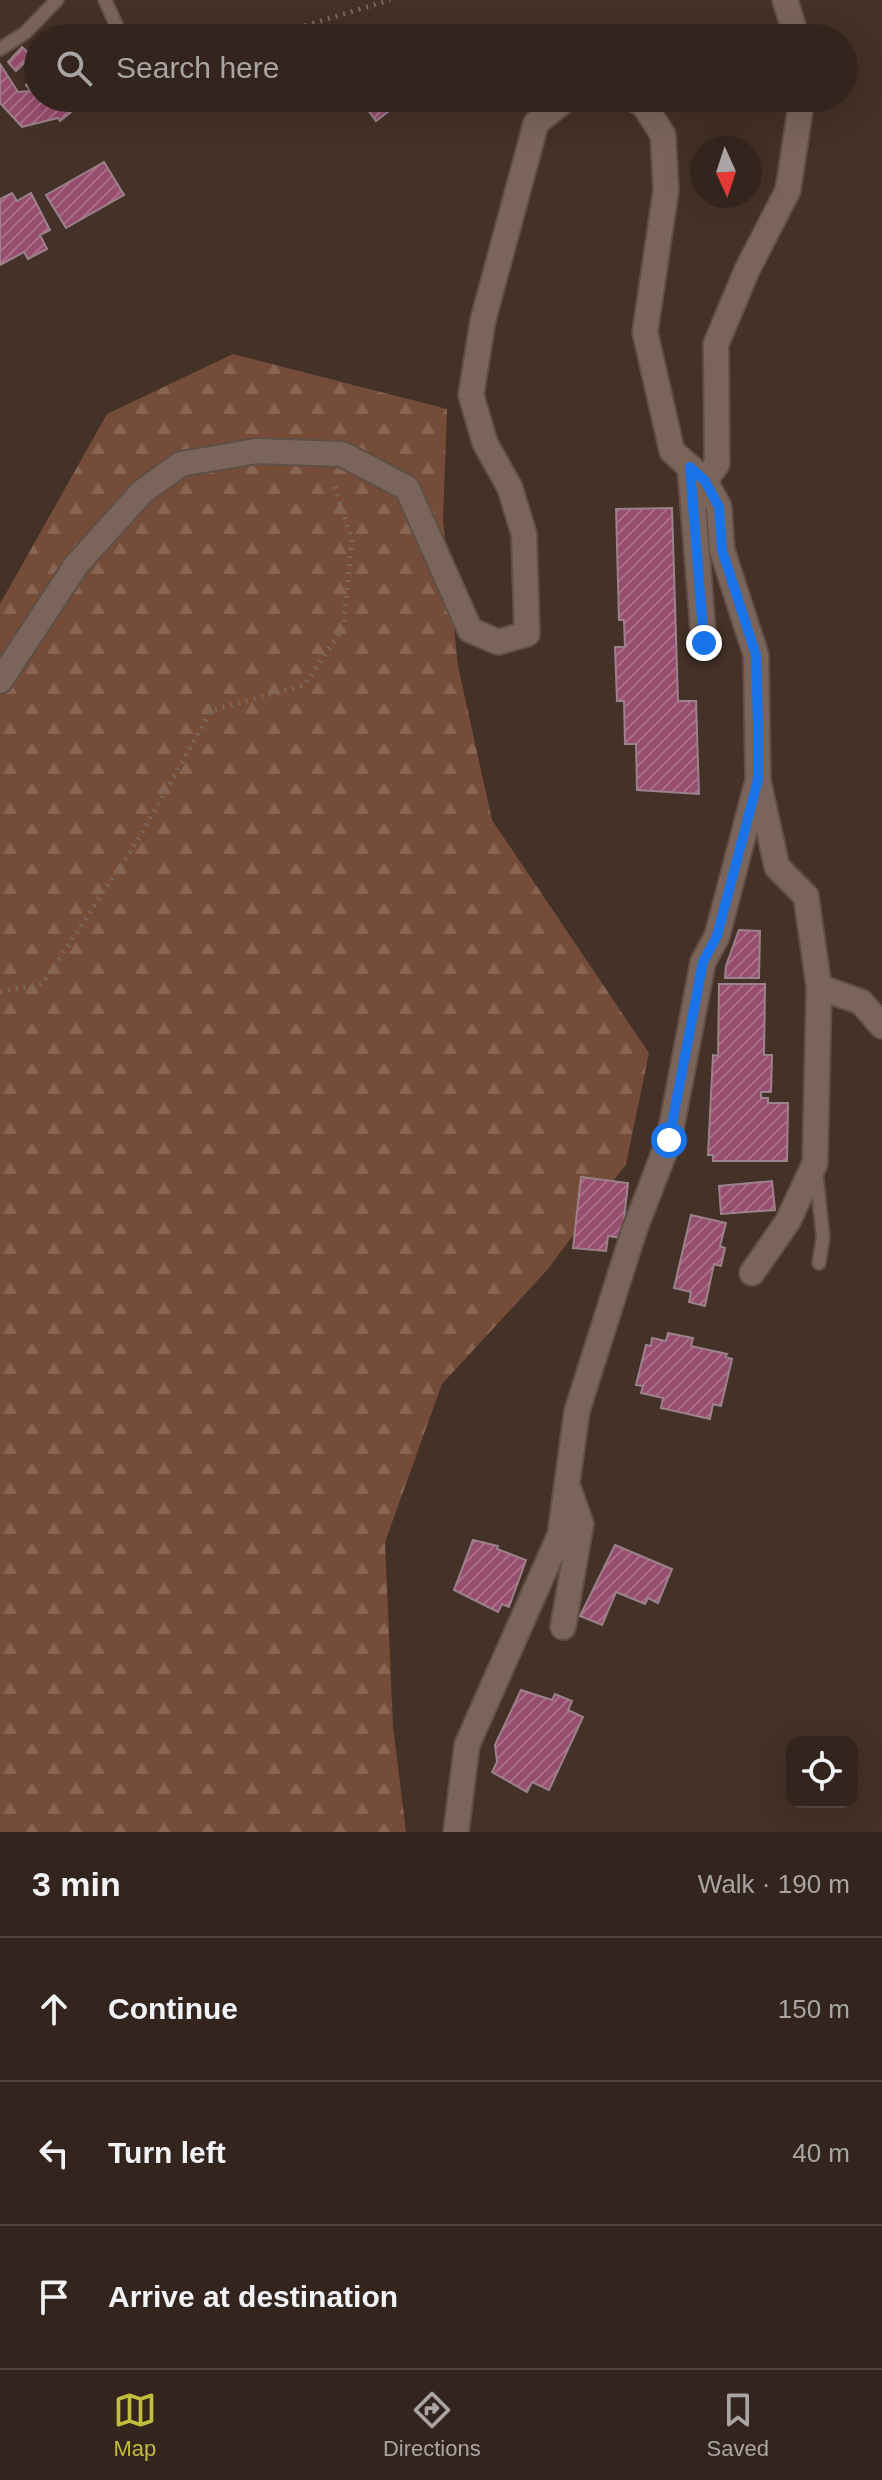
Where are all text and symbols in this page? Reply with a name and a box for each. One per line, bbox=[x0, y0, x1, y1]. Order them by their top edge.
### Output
search box bbox=[24, 24, 858, 112]
icon: search bbox=[52, 46, 96, 90]
text: Search here bbox=[116, 51, 279, 84]
north arrow bbox=[690, 136, 762, 208]
route end bbox=[686, 625, 722, 661]
route start bbox=[651, 1122, 687, 1158]
map controls bbox=[786, 1736, 858, 1808]
button: locate bbox=[786, 1736, 858, 1808]
text: 3 min bbox=[32, 1865, 121, 1903]
text: Walk · 190 m bbox=[698, 1869, 850, 1899]
icon: ahead bbox=[32, 1987, 76, 2031]
text: Continue bbox=[108, 1992, 238, 2025]
text: 150 m bbox=[778, 1994, 850, 2024]
icon: left bbox=[32, 2131, 76, 2175]
text: Turn left bbox=[108, 2136, 226, 2169]
text: 40 m bbox=[792, 2138, 850, 2168]
icon: arrive bbox=[32, 2275, 76, 2319]
text: Arrive at destination bbox=[108, 2280, 398, 2313]
tab: Map bbox=[113, 2388, 157, 2462]
tab: Directions bbox=[383, 2388, 481, 2462]
tab: Saved bbox=[707, 2388, 769, 2462]

